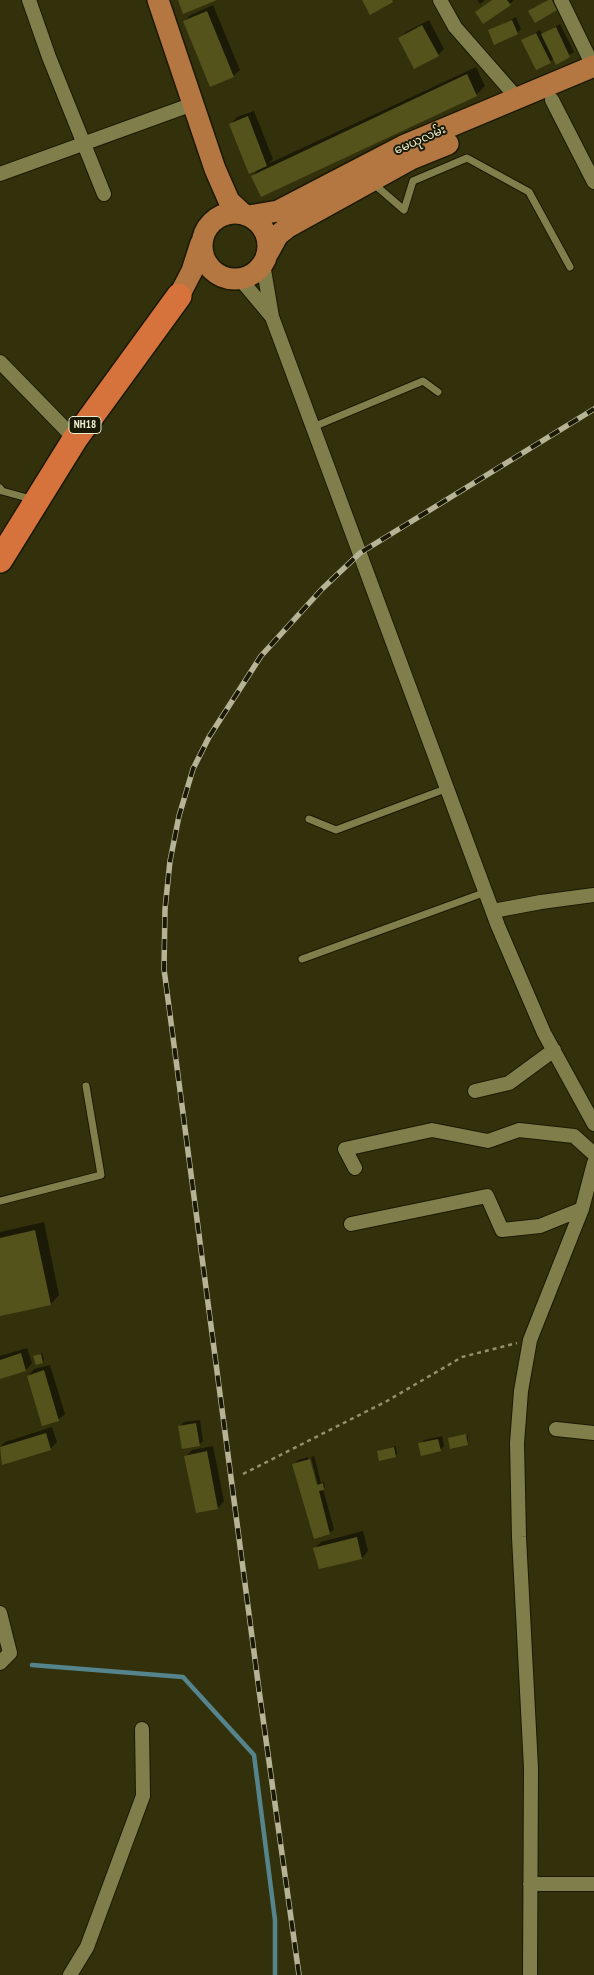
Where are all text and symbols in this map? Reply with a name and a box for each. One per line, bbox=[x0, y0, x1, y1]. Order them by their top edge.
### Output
street label: မေယုလမ်း bbox=[392, 122, 448, 158]
road number: NH18 bbox=[69, 416, 101, 434]

